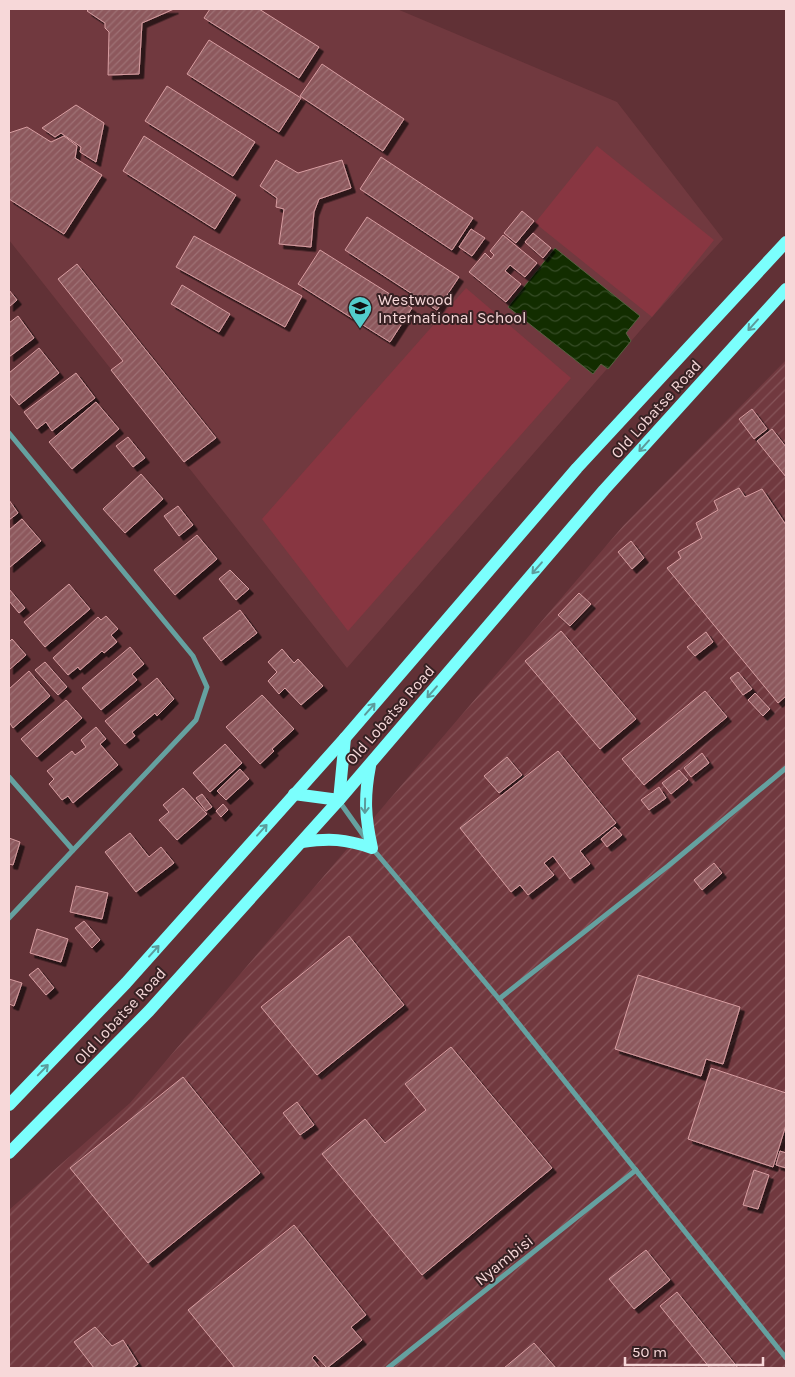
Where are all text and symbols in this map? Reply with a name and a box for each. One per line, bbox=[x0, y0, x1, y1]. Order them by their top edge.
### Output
place label: Westwood International School bbox=[378, 290, 526, 327]
school or university icon: Westwood International School bbox=[347, 295, 373, 329]
one-way arrow bbox=[748, 319, 759, 332]
street label: Old Lobatse Road bbox=[607, 356, 705, 462]
one-way arrow bbox=[638, 439, 650, 452]
one-way arrow bbox=[532, 561, 543, 574]
street label: Old Lobatse Road bbox=[342, 661, 438, 769]
one-way arrow bbox=[426, 685, 437, 698]
one-way arrow bbox=[365, 702, 376, 715]
one-way arrow bbox=[360, 798, 370, 814]
one-way arrow bbox=[256, 823, 268, 836]
one-way arrow bbox=[148, 945, 160, 958]
street label: Old Lobatse Road bbox=[70, 963, 170, 1069]
one-way arrow bbox=[37, 1064, 49, 1076]
street label: Nyambisi bbox=[471, 1231, 537, 1289]
scale bar bbox=[625, 1334, 762, 1366]
text: 50 m bbox=[632, 1343, 667, 1361]

